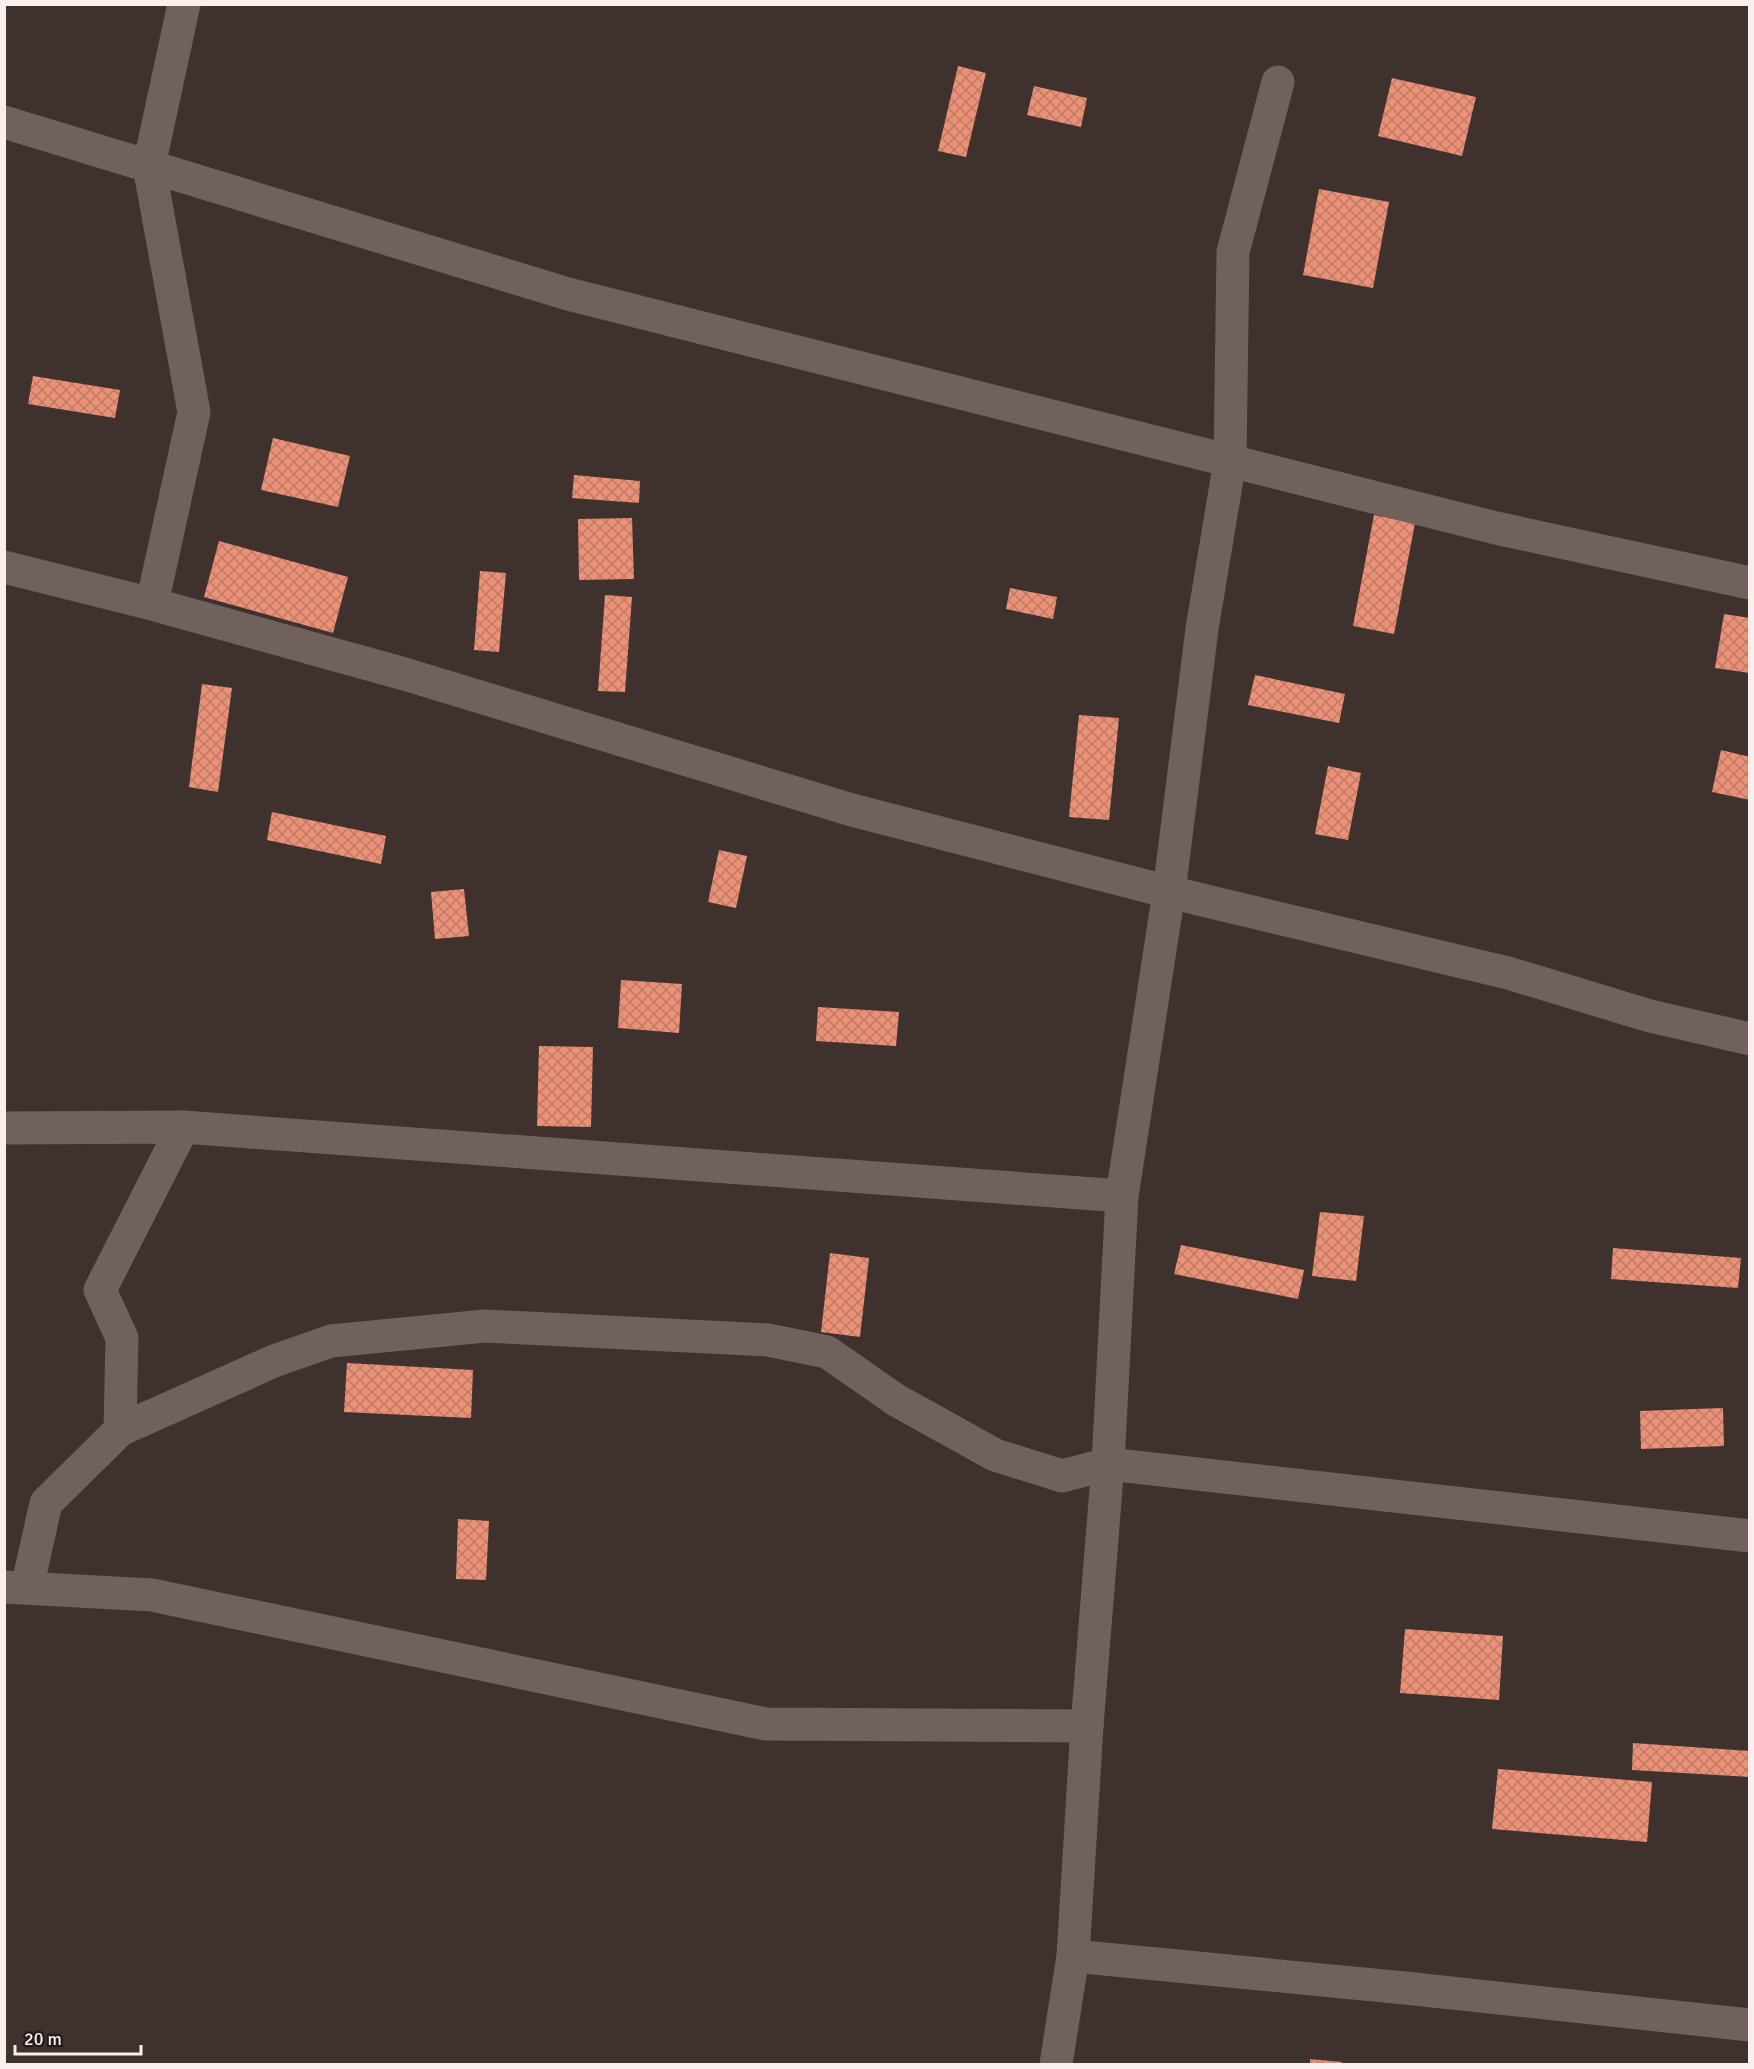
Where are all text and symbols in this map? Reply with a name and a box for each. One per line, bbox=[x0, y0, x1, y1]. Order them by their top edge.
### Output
scale bar bbox=[15, 2018, 141, 2056]
text: 20 m bbox=[24, 2028, 62, 2050]

